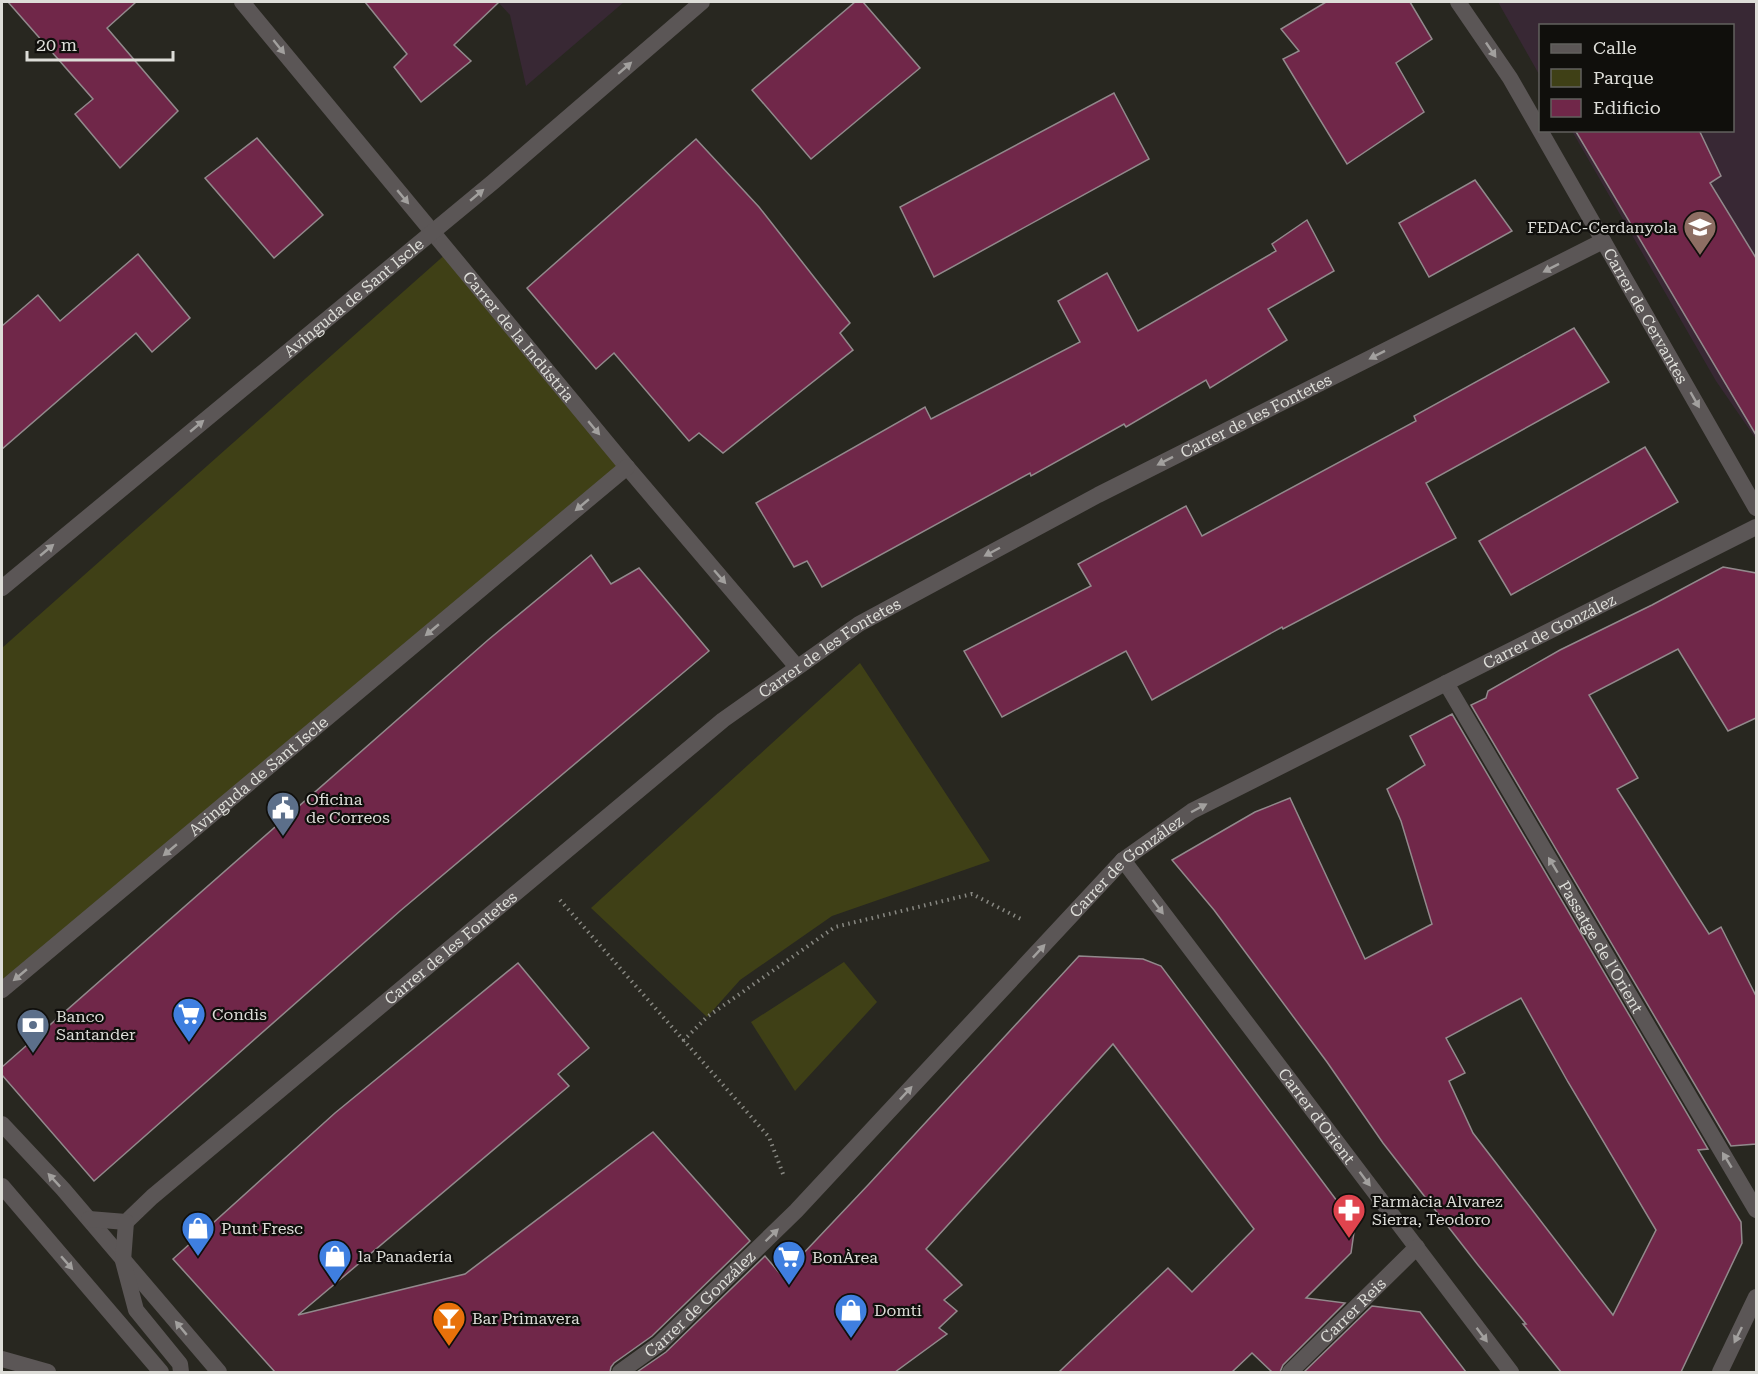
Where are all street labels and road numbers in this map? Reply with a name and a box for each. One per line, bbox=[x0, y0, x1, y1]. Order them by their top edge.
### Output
street label: Avinguda de Sant Iscle bbox=[280, 234, 428, 361]
street label: Carrer de Cervantes bbox=[1599, 245, 1692, 388]
street label: Carrer de la Indústria bbox=[459, 267, 578, 406]
street label: Carrer de les Fontetes bbox=[1177, 370, 1335, 462]
street label: Carrer de González bbox=[1480, 590, 1619, 673]
street label: Carrer de les Fontetes bbox=[755, 594, 904, 702]
street label: Avinguda de Sant Iscle bbox=[185, 712, 332, 840]
street label: Carrer de González bbox=[1065, 811, 1187, 921]
street label: Passatge de l'Orient bbox=[1554, 877, 1647, 1017]
street label: Carrer de les Fontetes bbox=[381, 887, 521, 1009]
street label: Carrer d'Orient bbox=[1274, 1064, 1359, 1168]
street label: Carrer de González bbox=[641, 1247, 760, 1361]
street label: Carrer Reis bbox=[1316, 1274, 1390, 1347]

